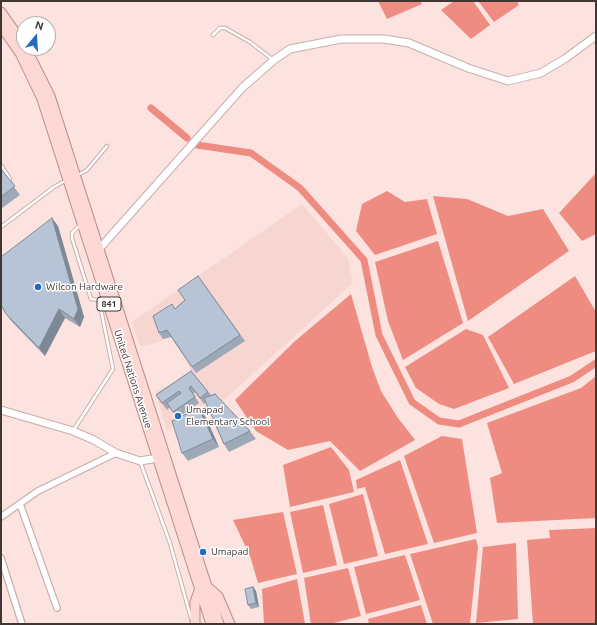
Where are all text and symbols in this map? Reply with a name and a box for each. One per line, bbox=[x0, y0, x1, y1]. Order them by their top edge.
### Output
north arrow bbox=[16, 16, 56, 56]
text: N bbox=[34, 19, 45, 33]
place label: Wilcon Hardware bbox=[46, 281, 123, 293]
marker: Wilcon Hardware bbox=[33, 282, 43, 292]
road number: 841 bbox=[97, 297, 121, 311]
street label: United Nations Avenue bbox=[111, 328, 155, 430]
place label: Umapad Elementary School bbox=[186, 404, 270, 428]
marker: Umapad Elementary School bbox=[173, 411, 183, 421]
place label: Umapad bbox=[211, 546, 248, 558]
marker: Umapad bbox=[198, 547, 208, 557]

